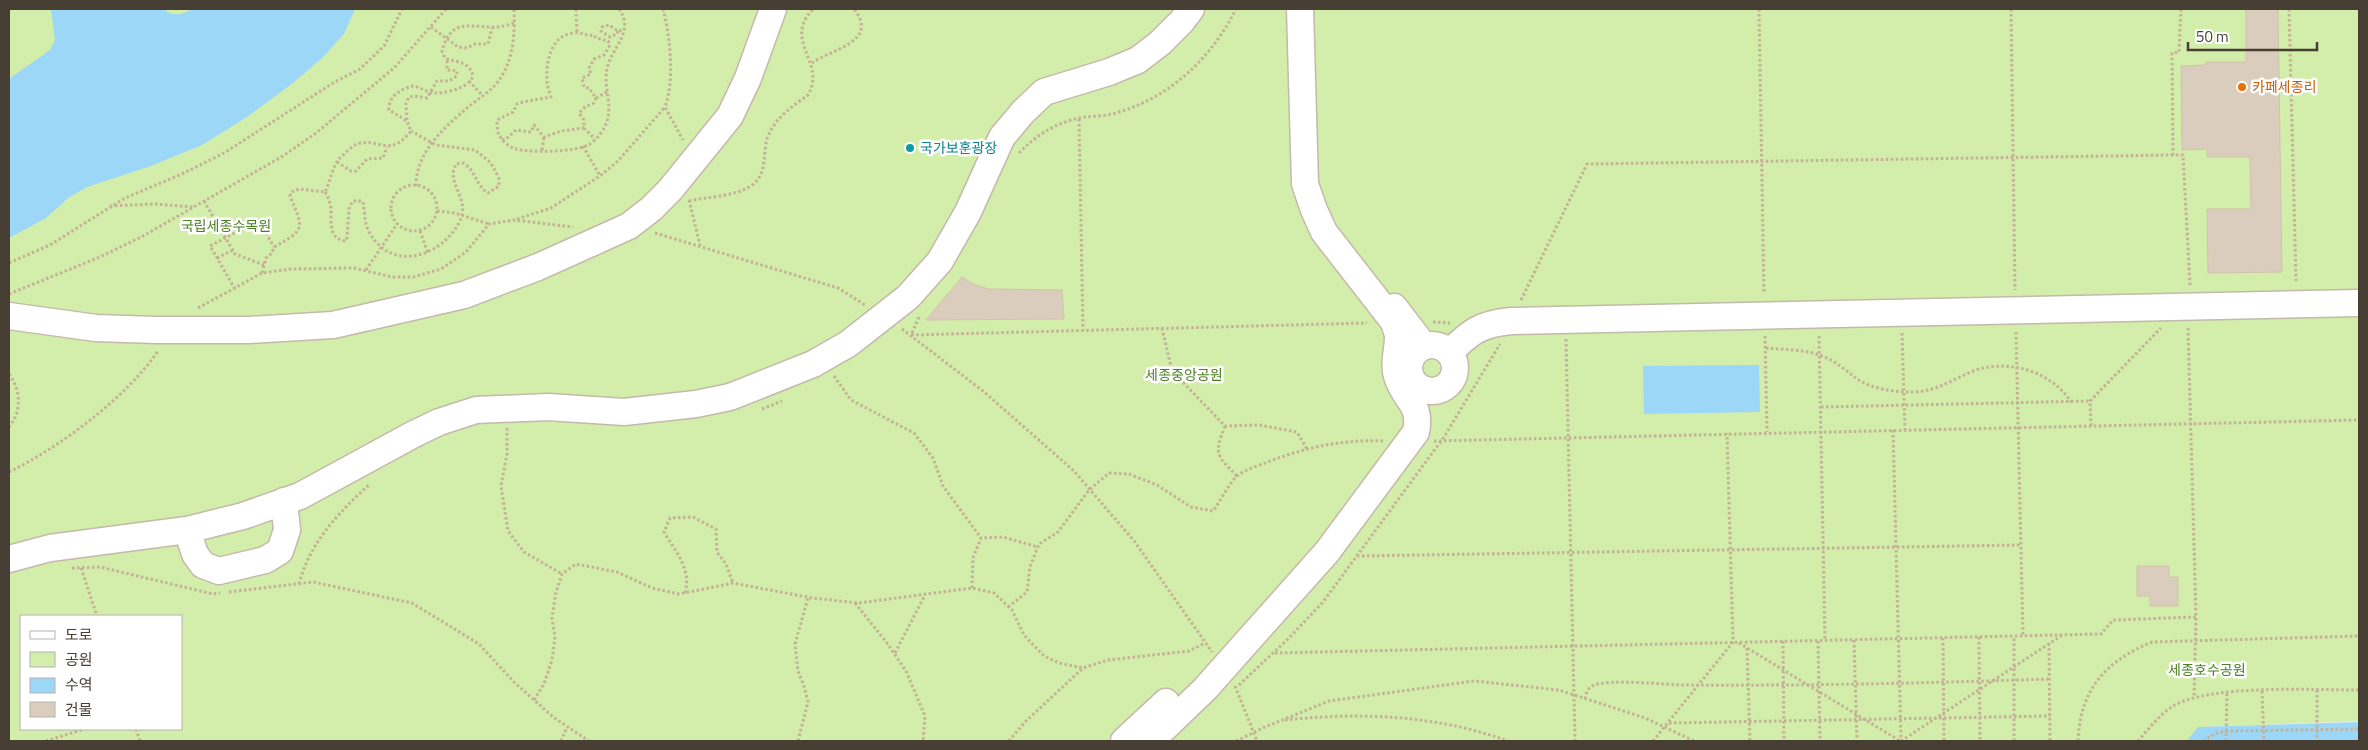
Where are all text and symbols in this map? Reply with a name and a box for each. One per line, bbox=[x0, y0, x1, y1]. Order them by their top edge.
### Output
scale bar bbox=[2188, 20, 2317, 52]
text: 50 m bbox=[2196, 25, 2229, 48]
place label: 카페세종리 bbox=[2252, 76, 2316, 97]
marker: 카페세종리 bbox=[2236, 81, 2248, 93]
place label: 국가보훈광장 bbox=[920, 137, 997, 158]
marker: 국가보훈광장 bbox=[904, 142, 916, 154]
park label: 국립세종수목원 bbox=[181, 215, 271, 236]
park label: 세종중앙공원 bbox=[1145, 364, 1223, 385]
legend bbox=[20, 615, 182, 730]
text: 도로 bbox=[65, 623, 93, 646]
text: 공원 bbox=[65, 648, 93, 671]
park label: 세종호수공원 bbox=[2168, 659, 2246, 680]
text: 수역 bbox=[65, 673, 93, 696]
text: 건물 bbox=[65, 698, 93, 721]

